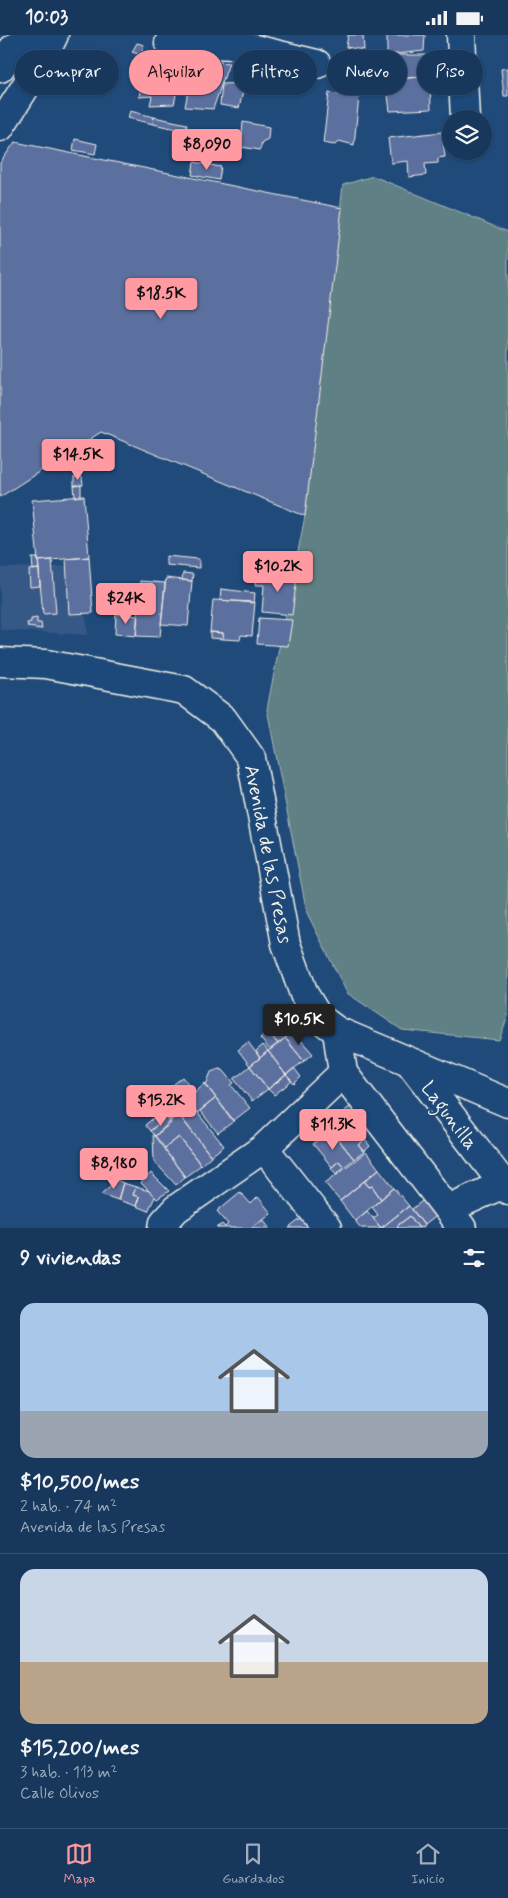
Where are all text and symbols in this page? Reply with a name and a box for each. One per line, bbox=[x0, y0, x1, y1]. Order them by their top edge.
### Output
text: 10:03 bbox=[25, 5, 68, 30]
chip: Comprar bbox=[15, 50, 119, 95]
chip: Alquilar bbox=[129, 50, 223, 95]
chip: Filtros bbox=[233, 50, 317, 95]
chip: Nuevo bbox=[327, 50, 407, 95]
chip: Piso bbox=[417, 50, 483, 95]
map controls bbox=[442, 110, 492, 160]
button: layers bbox=[442, 110, 492, 160]
pin: $8,090 bbox=[166, 129, 248, 171]
text: $8,090 bbox=[183, 134, 231, 155]
pin: $18.5K bbox=[120, 277, 202, 320]
text: $18.5K bbox=[136, 283, 186, 304]
pin: $14.5K bbox=[37, 439, 119, 481]
text: $14.5K bbox=[53, 444, 103, 465]
pin: $10.2K bbox=[237, 551, 319, 593]
text: $10.2K bbox=[254, 556, 302, 577]
pin: $24K bbox=[96, 583, 156, 625]
text: $24K bbox=[107, 588, 145, 609]
street label: Avenida de las Presas bbox=[237, 763, 298, 946]
pin: $10.5K bbox=[258, 1003, 340, 1046]
text: $10.5K bbox=[274, 1009, 324, 1030]
street label: Lagunilla bbox=[412, 1076, 484, 1157]
pin: $15.2K bbox=[120, 1085, 202, 1127]
text: $15.2K bbox=[137, 1090, 185, 1111]
pin: $11.3K bbox=[292, 1109, 374, 1151]
text: $11.3K bbox=[310, 1114, 356, 1135]
pin: $8,180 bbox=[73, 1147, 155, 1190]
text: $8,180 bbox=[91, 1153, 137, 1174]
text: 9 viviendas bbox=[20, 1244, 121, 1272]
icon: filters bbox=[460, 1244, 488, 1272]
icon: home bbox=[209, 1336, 299, 1426]
text: $10,500/mes bbox=[20, 1468, 139, 1496]
text: 2 hab. · 74 m² bbox=[20, 1496, 117, 1517]
text: Avenida de las Presas bbox=[20, 1517, 165, 1538]
icon: home bbox=[209, 1601, 299, 1691]
text: $15,200/mes bbox=[20, 1734, 139, 1762]
text: 3 hab. · 113 m² bbox=[20, 1762, 118, 1783]
text: Calle Olivos bbox=[20, 1783, 99, 1804]
tab: Mapa bbox=[63, 1840, 95, 1888]
tab: Guardados bbox=[222, 1840, 284, 1888]
tab: Inicio bbox=[411, 1840, 445, 1888]

